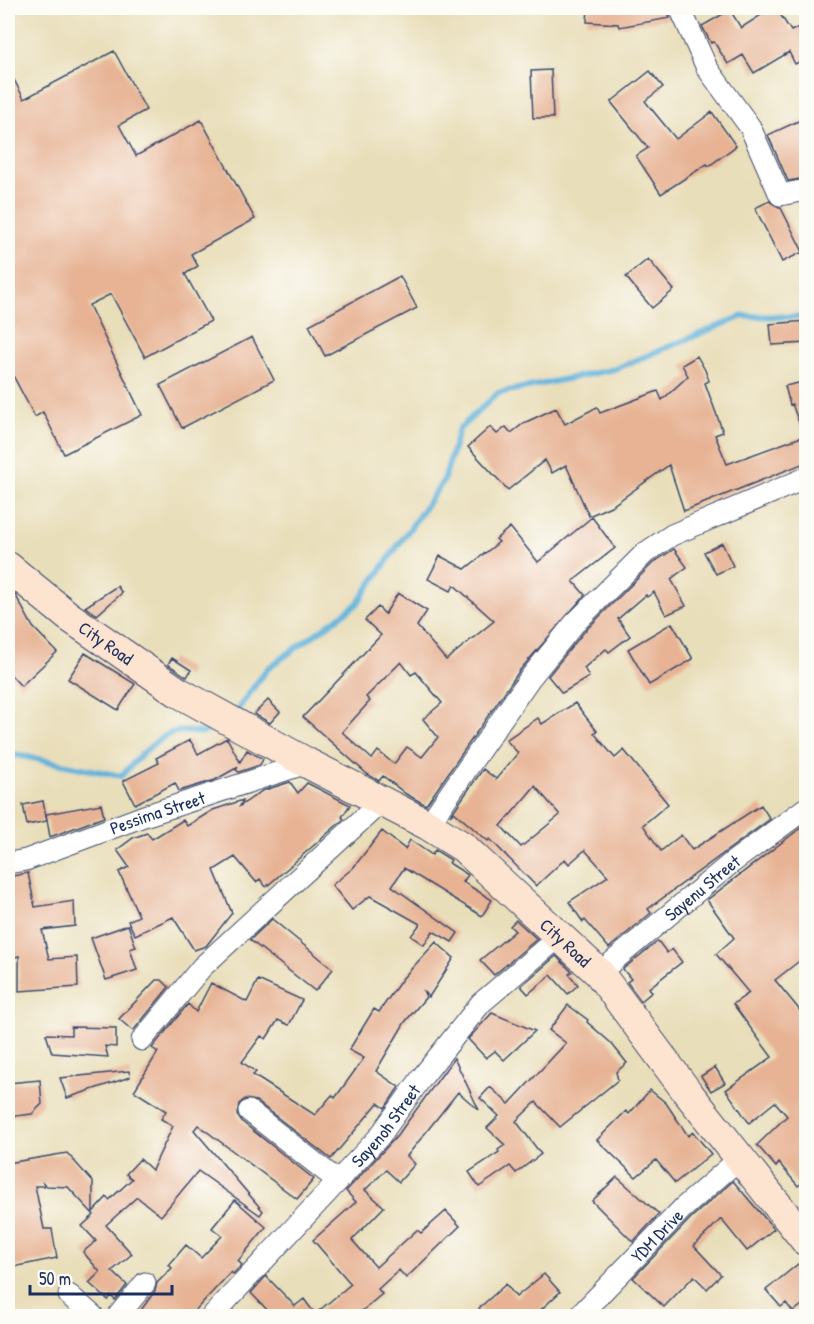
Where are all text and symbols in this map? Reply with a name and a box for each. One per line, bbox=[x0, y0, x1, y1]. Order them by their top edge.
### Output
street label: City Road bbox=[74, 615, 139, 670]
street label: Pessima Street bbox=[106, 784, 209, 840]
street label: Sayenu Street bbox=[659, 848, 746, 926]
street label: City Road bbox=[535, 912, 597, 972]
street label: Sayenoh Street bbox=[345, 1078, 426, 1172]
street label: YDM Drive bbox=[625, 1203, 688, 1268]
scale bar bbox=[30, 1258, 172, 1296]
text: 50 m bbox=[39, 1266, 71, 1291]

